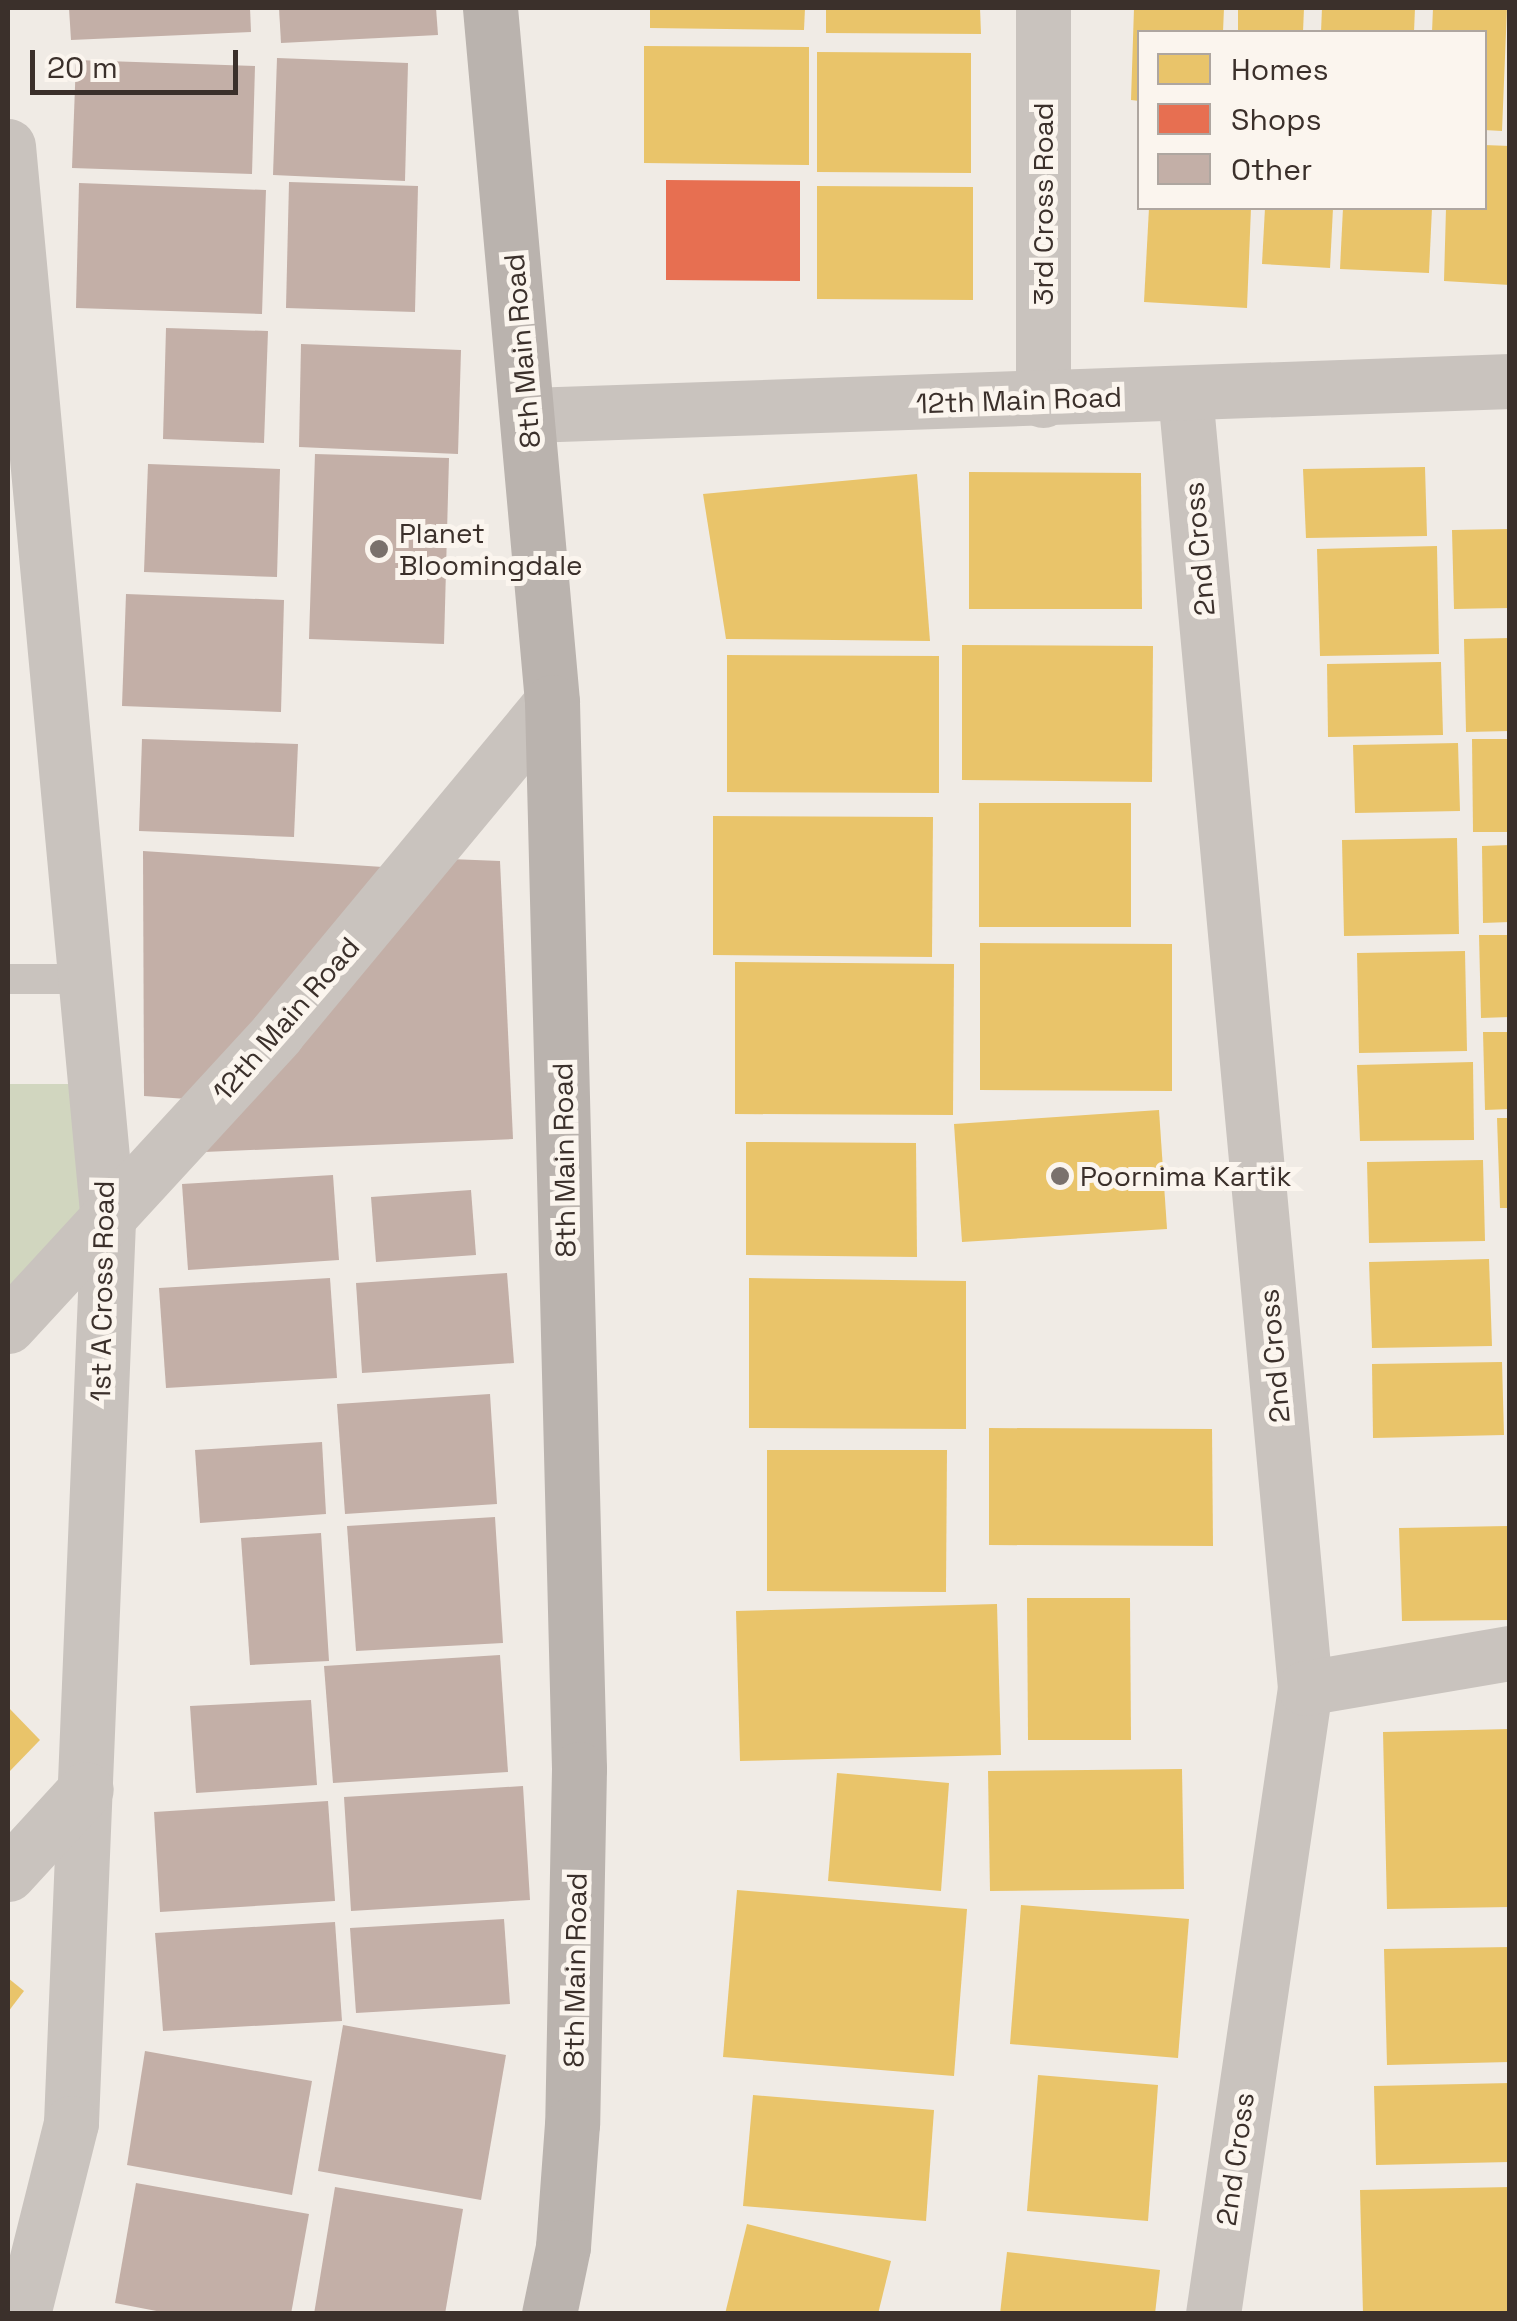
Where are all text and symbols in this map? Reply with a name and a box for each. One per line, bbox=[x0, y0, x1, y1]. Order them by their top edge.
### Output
scale bar bbox=[35, 30, 242, 92]
legend bbox=[1137, 30, 1487, 210]
text: 20 m bbox=[47, 48, 118, 87]
text: Homes bbox=[1231, 50, 1329, 89]
text: Shops bbox=[1231, 100, 1321, 139]
street label: 3rd Cross Road bbox=[1026, 103, 1060, 305]
text: Other bbox=[1231, 150, 1312, 189]
street label: 8th Main Road bbox=[497, 252, 547, 450]
street label: 12th Main Road bbox=[915, 380, 1123, 420]
street label: 2nd Cross bbox=[1176, 481, 1222, 617]
place label: Planet Bloomingdale bbox=[399, 516, 583, 582]
marker: Planet Bloomingdale bbox=[368, 538, 390, 560]
street label: 12th Main Road bbox=[206, 930, 366, 1108]
street label: 8th Main Road bbox=[546, 1062, 582, 1258]
place label: Poornima Kartik bbox=[1080, 1159, 1291, 1193]
marker: Poornima Kartik bbox=[1049, 1165, 1071, 1187]
street label: 1st A Cross Road bbox=[83, 1180, 121, 1402]
street label: 2nd Cross bbox=[1251, 1288, 1297, 1424]
street label: 8th Main Road bbox=[557, 1872, 593, 2068]
street label: 2nd Cross bbox=[1209, 2090, 1261, 2228]

